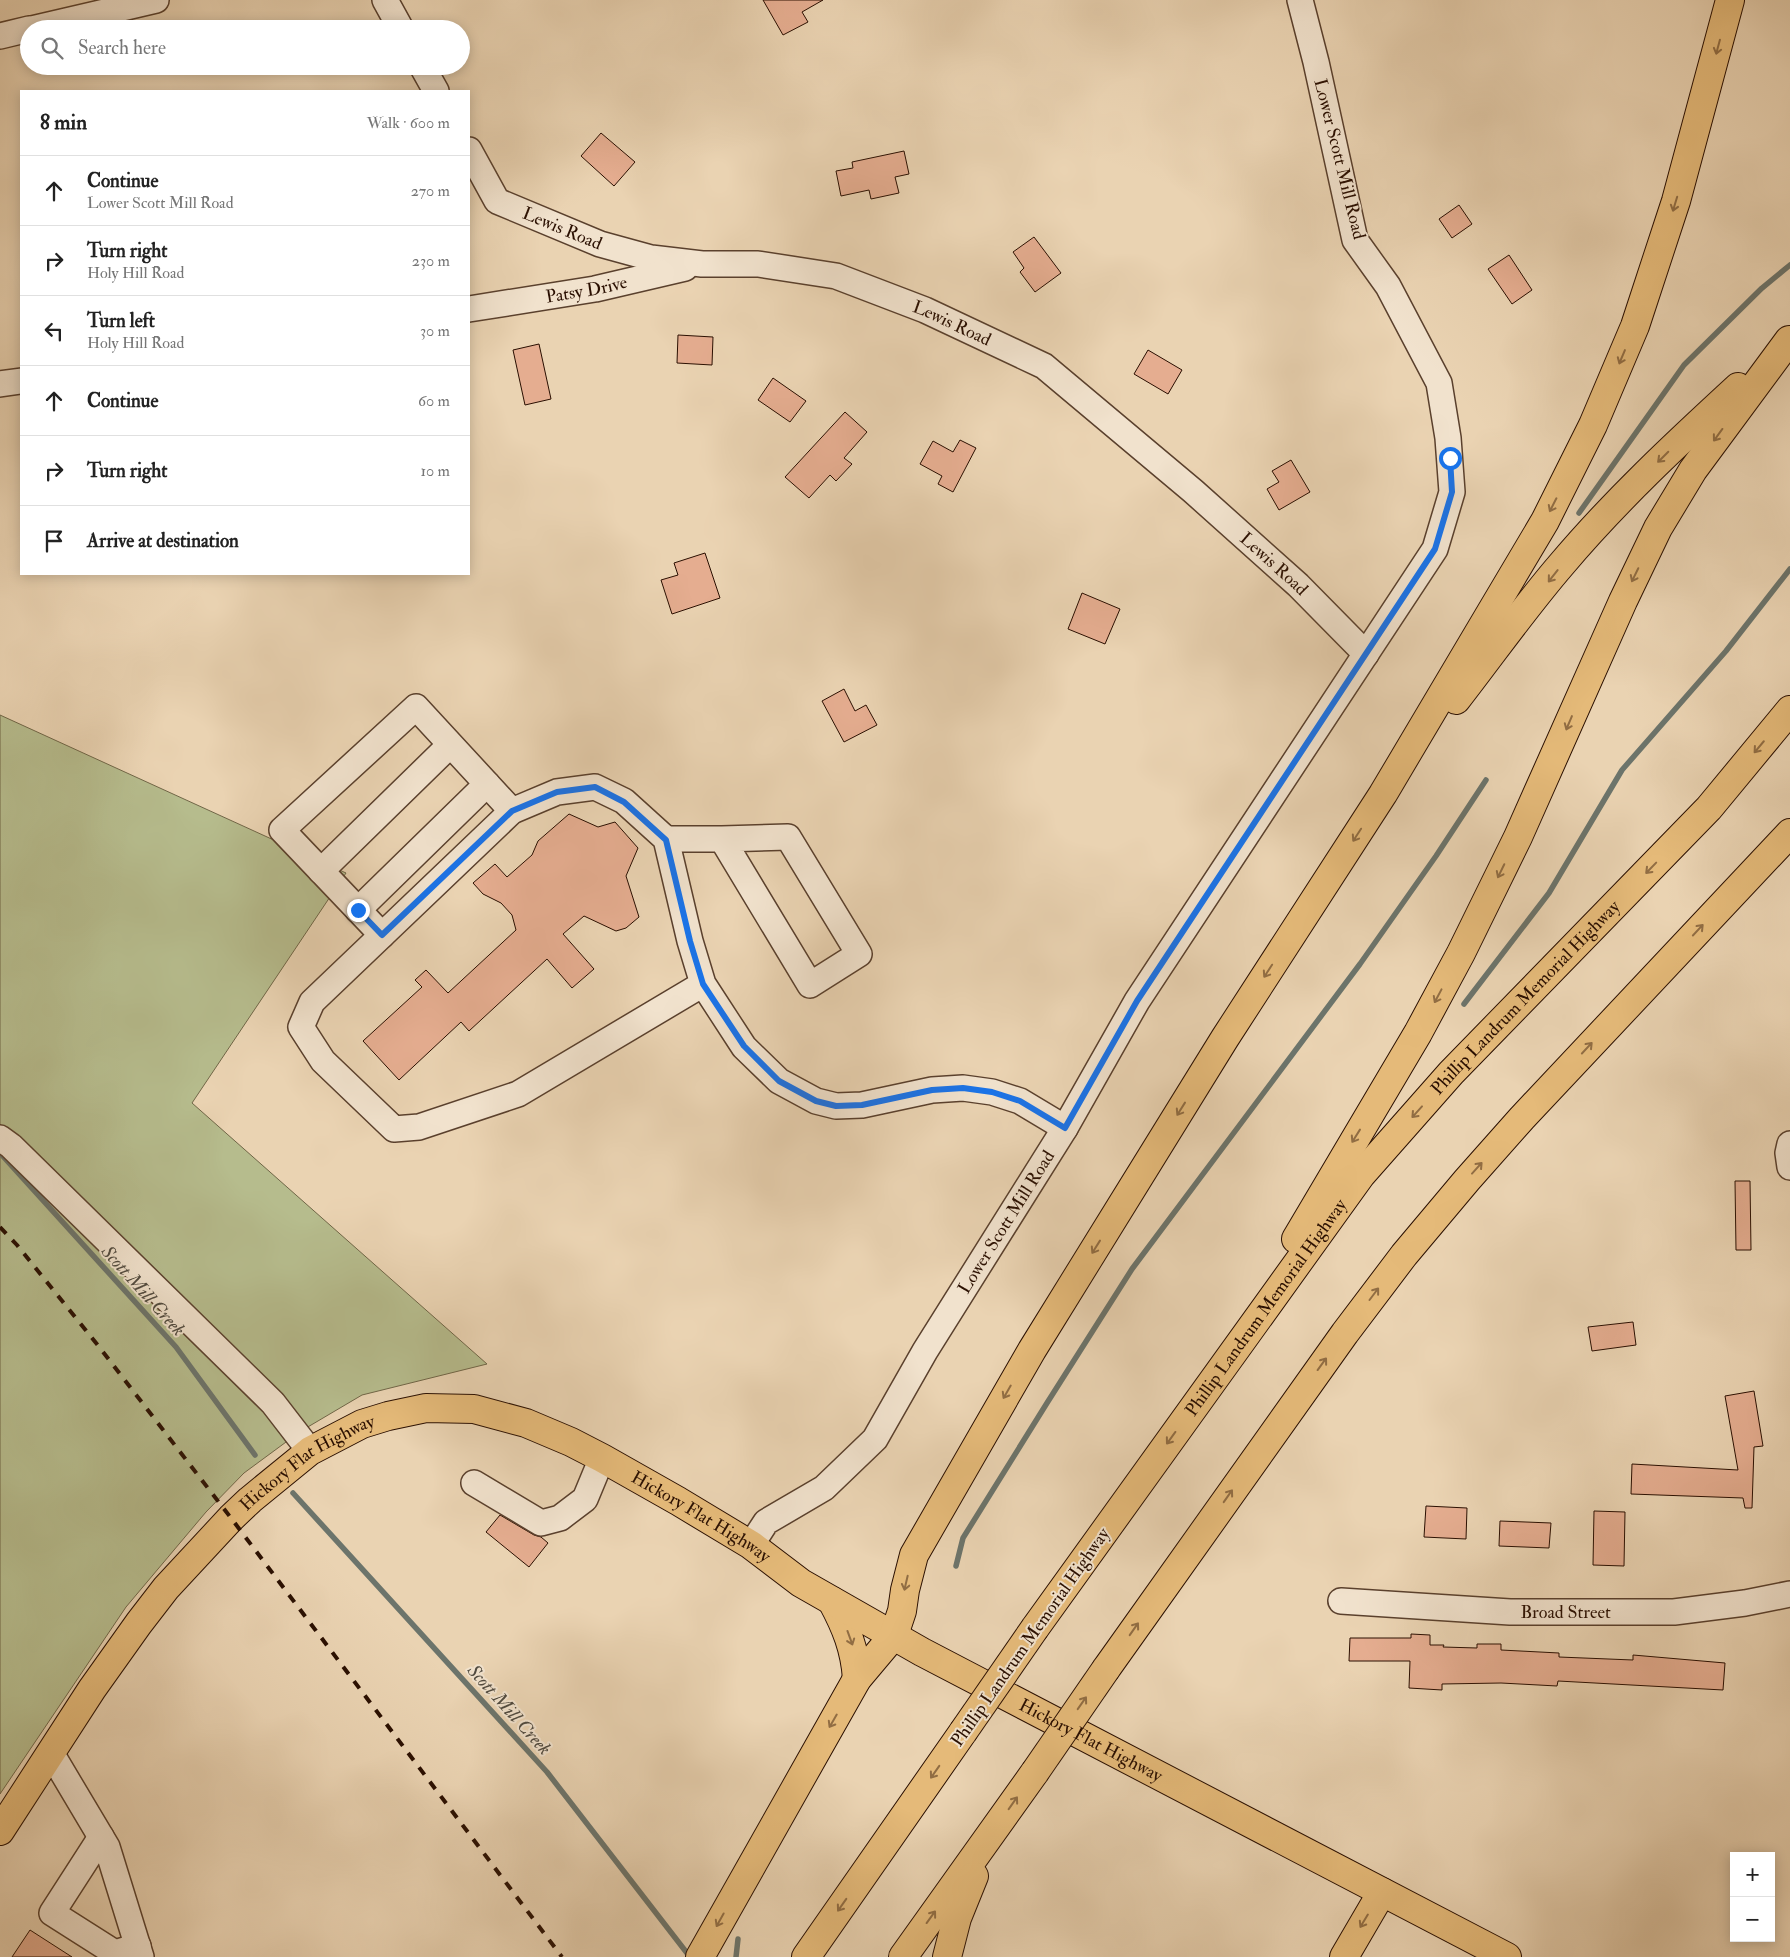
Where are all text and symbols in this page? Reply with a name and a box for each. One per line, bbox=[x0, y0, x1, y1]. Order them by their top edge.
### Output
search box bbox=[20, 20, 470, 75]
icon: search bbox=[38, 34, 66, 62]
text: Search here bbox=[78, 36, 166, 60]
one-way arrow bbox=[1712, 39, 1722, 55]
street label: Lower Scott Mill Road bbox=[1308, 76, 1371, 242]
text: 8 min bbox=[40, 109, 87, 136]
text: Walk · 600 m bbox=[367, 113, 450, 133]
text: Continue bbox=[87, 169, 158, 193]
icon: ahead bbox=[40, 177, 68, 205]
text: 270 m bbox=[411, 181, 450, 201]
text: Lower Scott Mill Road bbox=[87, 193, 234, 213]
one-way arrow bbox=[1670, 196, 1680, 212]
street label: Lewis Road bbox=[519, 202, 606, 256]
text: Turn right bbox=[87, 239, 167, 263]
icon: right bbox=[40, 247, 68, 275]
text: 230 m bbox=[412, 251, 450, 271]
text: Holy Hill Road bbox=[87, 263, 184, 283]
street label: Patsy Drive bbox=[544, 271, 630, 309]
street label: Lewis Road bbox=[909, 295, 995, 351]
text: Turn left bbox=[87, 309, 155, 333]
icon: left bbox=[40, 317, 68, 345]
text: 30 m bbox=[420, 321, 450, 341]
text: Holy Hill Road bbox=[87, 333, 184, 353]
one-way arrow bbox=[1616, 349, 1626, 364]
icon: ahead bbox=[40, 387, 68, 415]
text: Continue bbox=[87, 389, 158, 413]
text: 60 m bbox=[418, 391, 450, 411]
one-way arrow bbox=[1713, 428, 1723, 442]
route start bbox=[1439, 447, 1462, 470]
one-way arrow bbox=[1657, 450, 1669, 463]
icon: right bbox=[40, 457, 68, 485]
text: Turn right bbox=[87, 459, 167, 483]
text: 10 m bbox=[420, 461, 450, 481]
one-way arrow bbox=[1548, 497, 1558, 512]
icon: arrive bbox=[40, 527, 68, 555]
street label: Lewis Road bbox=[1235, 527, 1313, 601]
text: Arrive at destination bbox=[87, 529, 239, 553]
one-way arrow bbox=[1630, 567, 1639, 582]
one-way arrow bbox=[1547, 569, 1558, 582]
one-way arrow bbox=[1563, 715, 1573, 730]
one-way arrow bbox=[1753, 741, 1765, 754]
one-way arrow bbox=[1352, 828, 1362, 842]
one-way arrow bbox=[1645, 862, 1657, 875]
one-way arrow bbox=[1496, 863, 1506, 878]
street label: Phillip Landrum Memorial Highway bbox=[1426, 895, 1626, 1100]
route end bbox=[347, 899, 370, 922]
one-way arrow bbox=[1692, 924, 1704, 937]
one-way arrow bbox=[1263, 964, 1273, 978]
one-way arrow bbox=[1433, 988, 1442, 1003]
one-way arrow bbox=[1581, 1042, 1593, 1055]
one-way arrow bbox=[1176, 1101, 1186, 1115]
one-way arrow bbox=[1411, 1105, 1423, 1118]
one-way arrow bbox=[1351, 1129, 1362, 1143]
street label: Lower Scott Mill Road bbox=[953, 1146, 1060, 1298]
one-way arrow bbox=[1471, 1162, 1483, 1175]
street label: Phillip Landrum Memorial Highway bbox=[1180, 1194, 1353, 1421]
water label: Scott Mill Creek bbox=[95, 1239, 191, 1341]
one-way arrow bbox=[1090, 1239, 1100, 1253]
one-way arrow bbox=[1369, 1288, 1380, 1301]
one-way arrow bbox=[1317, 1358, 1328, 1371]
one-way arrow bbox=[1002, 1385, 1012, 1399]
street label: Hickory Flat Highway bbox=[235, 1410, 378, 1516]
one-way arrow bbox=[1166, 1431, 1176, 1445]
street label: Hickory Flat Highway bbox=[627, 1466, 776, 1569]
one-way arrow bbox=[1223, 1490, 1233, 1504]
street label: Phillip Landrum Memorial Highway bbox=[946, 1522, 1116, 1751]
one-way arrow bbox=[901, 1574, 910, 1590]
street label: Broad Street bbox=[1520, 1601, 1611, 1624]
one-way arrow bbox=[1129, 1622, 1139, 1636]
one-way arrow bbox=[846, 1630, 855, 1646]
water label: Scott Mill Creek bbox=[461, 1658, 557, 1760]
street label: Hickory Flat Highway bbox=[1015, 1694, 1167, 1788]
one-way arrow bbox=[1077, 1697, 1087, 1711]
one-way arrow bbox=[828, 1713, 838, 1728]
one-way arrow bbox=[930, 1765, 940, 1779]
one-way arrow bbox=[1008, 1796, 1018, 1810]
map controls bbox=[1730, 1852, 1775, 1942]
button: + bbox=[1730, 1852, 1775, 1897]
button: − bbox=[1730, 1897, 1775, 1942]
one-way arrow bbox=[837, 1898, 847, 1912]
one-way arrow bbox=[926, 1910, 936, 1924]
one-way arrow bbox=[714, 1913, 724, 1927]
one-way arrow bbox=[1359, 1914, 1369, 1928]

